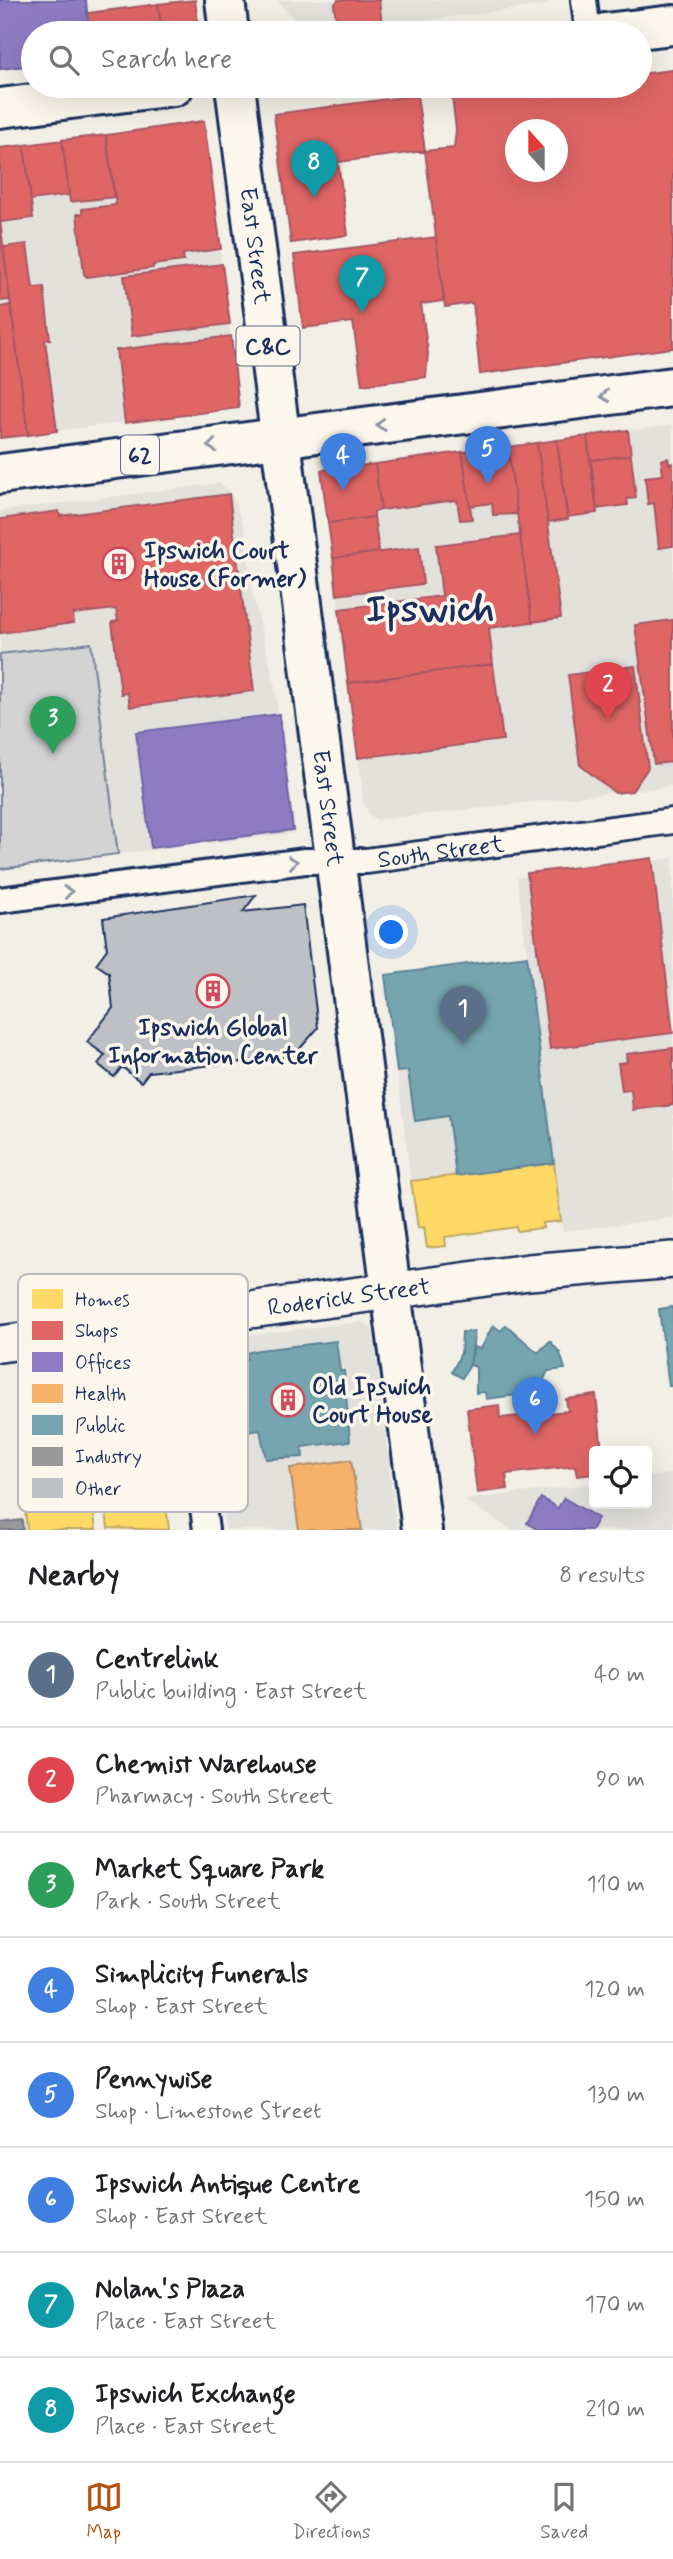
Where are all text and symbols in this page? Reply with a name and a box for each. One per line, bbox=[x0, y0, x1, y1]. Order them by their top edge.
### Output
search box bbox=[21, 21, 652, 98]
icon: search bbox=[45, 41, 83, 79]
text: Search here bbox=[101, 43, 232, 77]
north arrow bbox=[505, 119, 568, 182]
pin: 8 bbox=[291, 140, 337, 198]
street label: East Street bbox=[231, 186, 277, 306]
pin: 7 bbox=[339, 255, 385, 313]
road number: C&C bbox=[236, 326, 300, 366]
one-way arrow bbox=[599, 388, 611, 403]
one-way arrow bbox=[375, 417, 387, 432]
pin: 5 bbox=[465, 426, 511, 484]
pin: 4 bbox=[320, 433, 366, 491]
road number: 62 bbox=[121, 436, 159, 475]
one-way arrow bbox=[206, 438, 218, 453]
place label: Ipswich Court House (Former) bbox=[144, 536, 306, 595]
building icon: Ipswich Court House (Former) bbox=[100, 545, 138, 583]
district label: Ipswich bbox=[366, 586, 494, 635]
pin: 2 bbox=[585, 662, 631, 720]
pin: 3 bbox=[30, 696, 76, 754]
street label: East Street bbox=[304, 748, 350, 868]
street label: South Street bbox=[376, 829, 506, 876]
one-way arrow bbox=[287, 855, 299, 870]
one-way arrow bbox=[62, 884, 74, 899]
your location bbox=[374, 915, 408, 949]
building icon: Ipswich Global Information Center bbox=[194, 972, 232, 1010]
pin: 1 bbox=[440, 986, 486, 1044]
place label: Ipswich Global Information Center bbox=[108, 1013, 319, 1074]
street label: Roderick Street bbox=[266, 1272, 432, 1324]
legend bbox=[18, 1274, 248, 1512]
text: Homes bbox=[75, 1288, 130, 1313]
text: Shops bbox=[75, 1319, 118, 1344]
text: Offices bbox=[75, 1351, 131, 1376]
place label: Old Ipswich Court House bbox=[312, 1372, 434, 1431]
pin: 6 bbox=[512, 1377, 558, 1435]
building icon: Old Ipswich Court House bbox=[269, 1381, 307, 1419]
text: Health bbox=[75, 1382, 126, 1407]
text: Public bbox=[75, 1414, 126, 1439]
text: Industry bbox=[75, 1445, 142, 1470]
map controls bbox=[589, 1446, 652, 1509]
button: locate bbox=[589, 1446, 652, 1509]
text: Other bbox=[75, 1477, 121, 1502]
text: Nearby bbox=[28, 1556, 119, 1595]
text: 8 results bbox=[559, 1561, 645, 1591]
text: Centrelink bbox=[95, 1643, 219, 1677]
text: 1 bbox=[46, 1660, 56, 1690]
text: 40 m bbox=[594, 1660, 645, 1690]
text: Public building · East Street bbox=[95, 1677, 367, 1707]
text: Chemist Warehouse bbox=[95, 1748, 317, 1782]
text: 2 bbox=[45, 1765, 57, 1795]
text: 90 m bbox=[596, 1765, 645, 1795]
text: Pharmacy · South Street bbox=[95, 1782, 333, 1812]
text: Market Square Park bbox=[95, 1853, 324, 1887]
text: 3 bbox=[46, 1870, 56, 1900]
text: 110 m bbox=[586, 1870, 645, 1900]
text: Park · South Street bbox=[95, 1887, 280, 1917]
text: Simplicity Funerals bbox=[95, 1958, 308, 1992]
text: 4 bbox=[44, 1975, 58, 2005]
text: 120 m bbox=[584, 1975, 645, 2005]
text: Shop · East Street bbox=[95, 1992, 268, 2022]
text: Pennywise bbox=[95, 2063, 212, 2097]
text: 5 bbox=[44, 2080, 58, 2110]
text: 130 m bbox=[587, 2080, 645, 2110]
text: Shop · Limestone Street bbox=[95, 2097, 322, 2127]
text: Ipswich Antique Centre bbox=[95, 2168, 360, 2202]
text: 6 bbox=[45, 2185, 57, 2215]
text: 150 m bbox=[584, 2185, 645, 2215]
text: Shop · East Street bbox=[95, 2202, 268, 2232]
text: Nolan's Plaza bbox=[95, 2273, 245, 2307]
text: 7 bbox=[44, 2290, 58, 2320]
text: 170 m bbox=[585, 2290, 645, 2320]
text: Place · East Street bbox=[95, 2307, 276, 2337]
text: Ipswich Exchange bbox=[95, 2378, 296, 2412]
text: 8 bbox=[45, 2395, 57, 2425]
text: 210 m bbox=[585, 2395, 645, 2425]
text: Place · East Street bbox=[95, 2412, 276, 2442]
tab: Map bbox=[85, 2478, 123, 2545]
tab: Directions bbox=[292, 2478, 371, 2545]
tab: Saved bbox=[540, 2478, 588, 2545]

